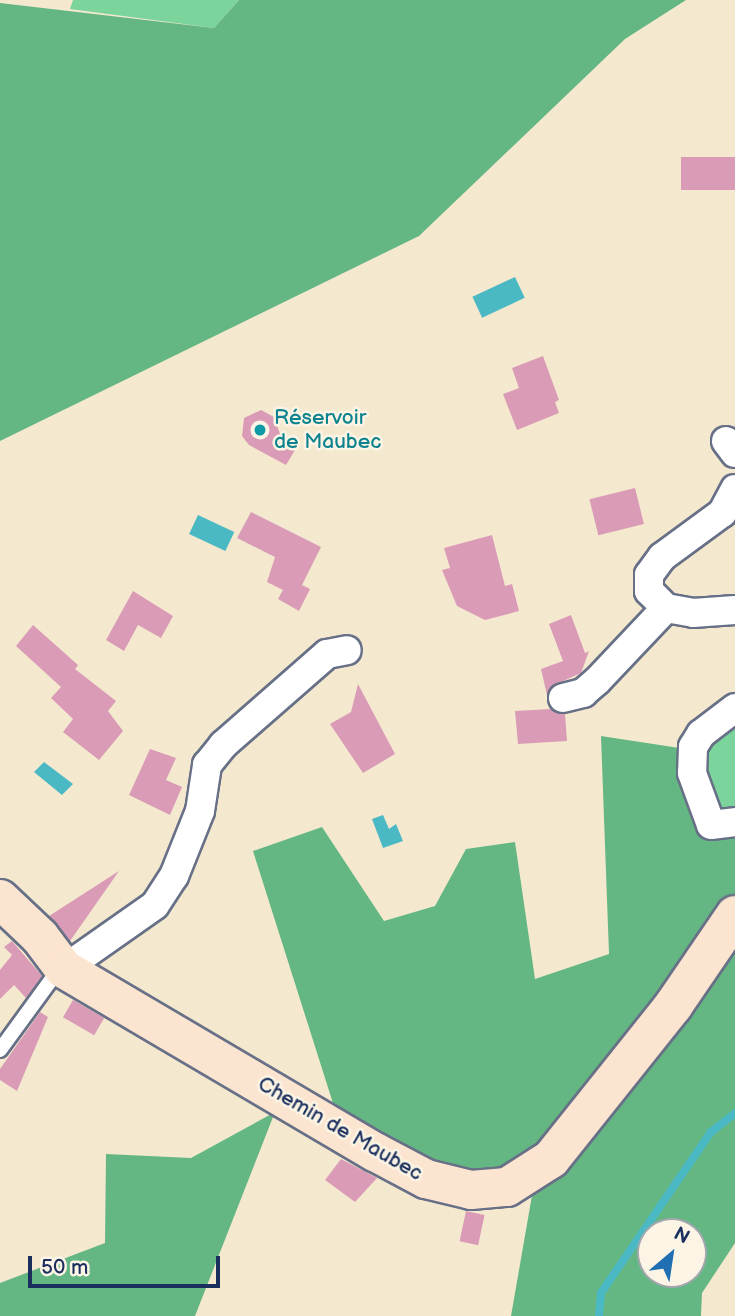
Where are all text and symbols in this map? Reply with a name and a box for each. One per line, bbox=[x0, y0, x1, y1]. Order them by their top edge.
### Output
place label: Réservoir de Maubec bbox=[274, 405, 381, 455]
marker: Réservoir de Maubec bbox=[252, 422, 268, 438]
street label: Chemin de Maubec bbox=[253, 1072, 427, 1186]
north arrow bbox=[637, 1218, 707, 1288]
text: N bbox=[670, 1222, 693, 1249]
scale bar bbox=[32, 1242, 224, 1286]
text: 50 m bbox=[41, 1255, 88, 1280]

